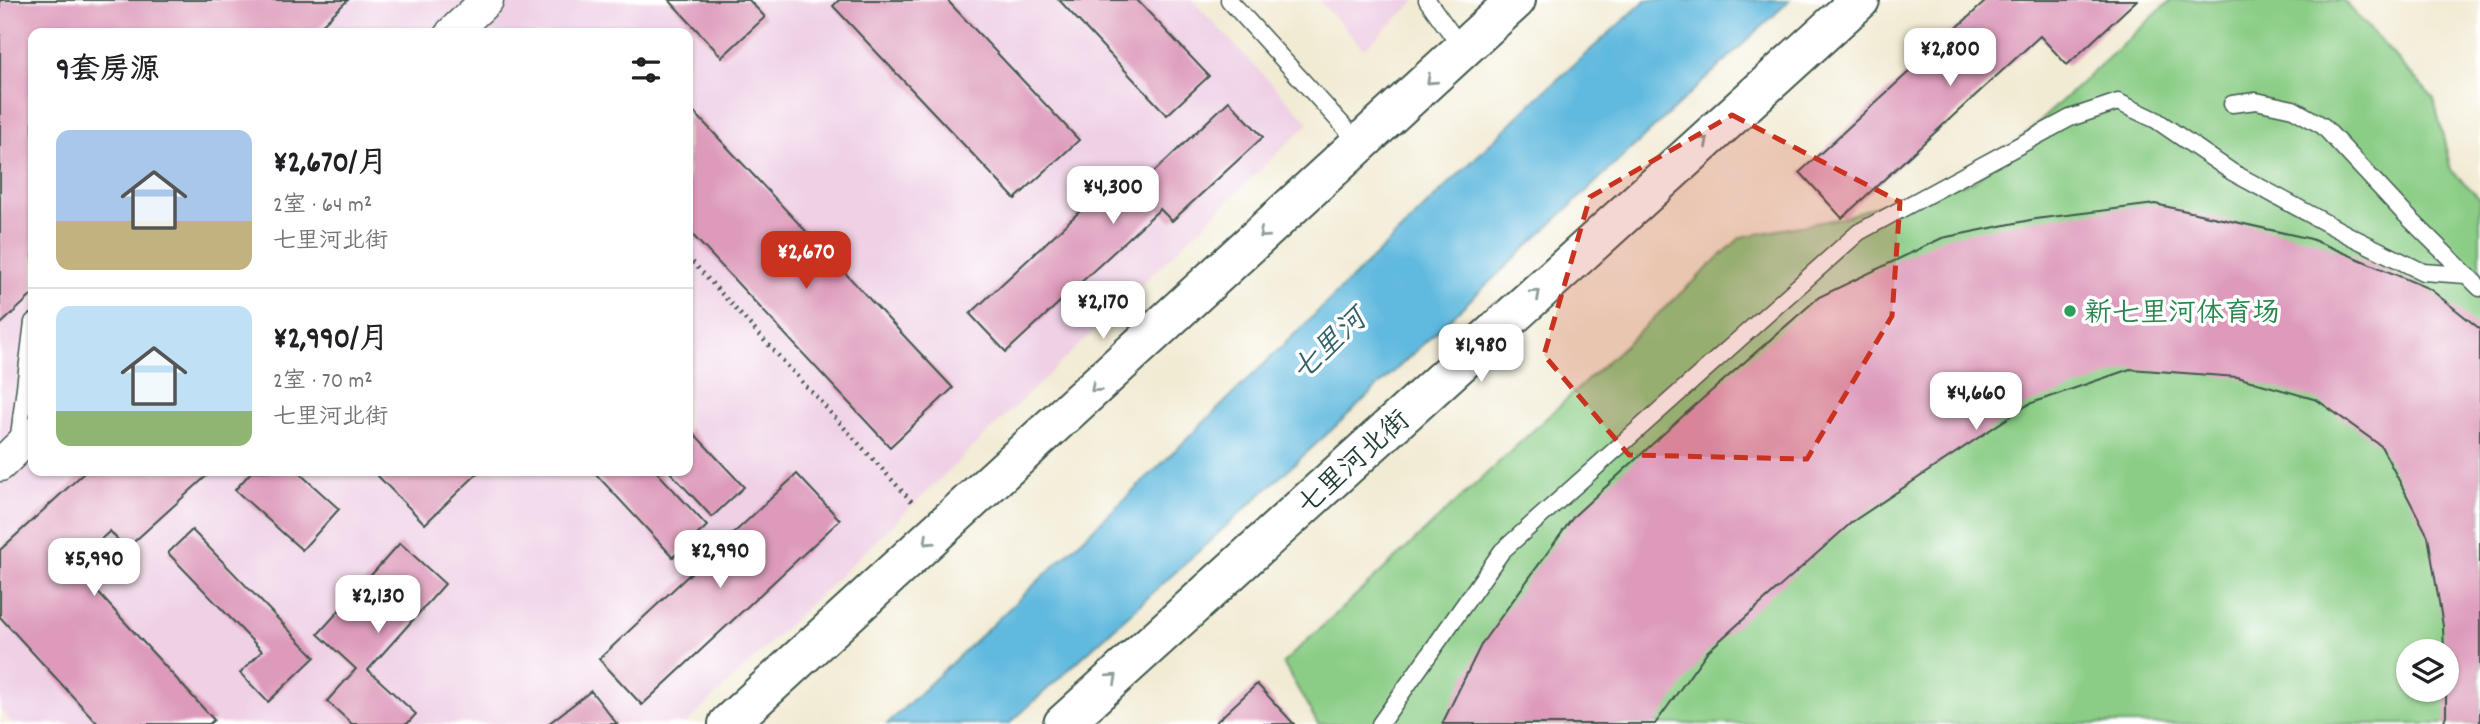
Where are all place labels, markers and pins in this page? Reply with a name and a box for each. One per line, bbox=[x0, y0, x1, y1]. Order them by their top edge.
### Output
pin: ¥2,800 bbox=[1893, 28, 2007, 88]
pin: ¥4,300 bbox=[1056, 166, 1170, 226]
pin: ¥2,670 bbox=[749, 232, 863, 291]
pin: ¥2,170 bbox=[1046, 282, 1160, 341]
place label: 新七里河体育场 bbox=[2084, 296, 2280, 336]
marker: 新七里河体育场 bbox=[2062, 303, 2078, 319]
pin: ¥1,980 bbox=[1424, 324, 1538, 384]
pin: ¥4,660 bbox=[1919, 372, 2033, 432]
pin: ¥2,990 bbox=[663, 530, 777, 590]
pin: ¥5,990 bbox=[37, 538, 151, 598]
pin: ¥2,130 bbox=[321, 576, 435, 635]

